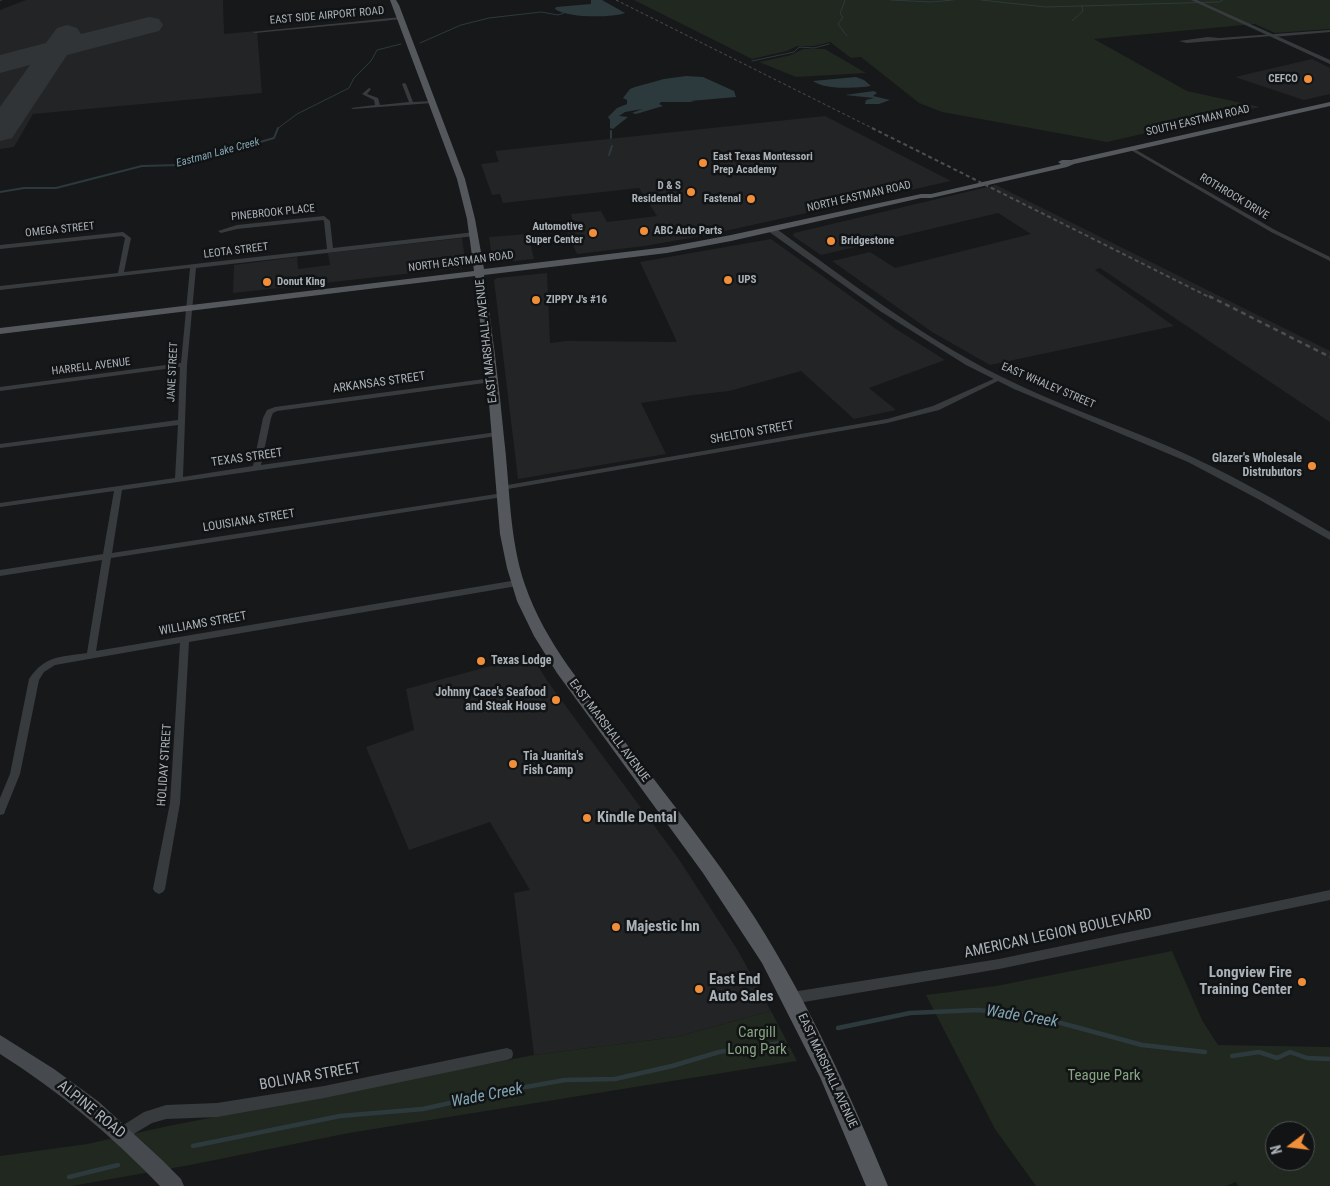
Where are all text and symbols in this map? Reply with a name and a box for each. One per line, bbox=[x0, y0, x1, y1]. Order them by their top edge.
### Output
street label: EAST SIDE AIRPORT ROAD bbox=[269, 4, 385, 28]
place label: CEFCO bbox=[1268, 72, 1298, 86]
marker: CEFCO bbox=[1302, 73, 1314, 85]
street label: SOUTH EASTMAN ROAD bbox=[1145, 103, 1251, 139]
water label: Eastman Lake Creek bbox=[175, 136, 261, 170]
place label: East Texas Montessori Prep Academy bbox=[713, 150, 813, 176]
marker: East Texas Montessori Prep Academy bbox=[697, 157, 709, 169]
street label: ROTHROCK DRIVE bbox=[1197, 171, 1271, 223]
place label: D & S Residential bbox=[632, 179, 681, 205]
street label: NORTH EASTMAN ROAD bbox=[806, 179, 912, 215]
marker: D & S Residential bbox=[685, 186, 697, 198]
place label: Fastenal bbox=[704, 192, 741, 206]
marker: Fastenal bbox=[745, 193, 757, 205]
street label: PINEBROOK PLACE bbox=[230, 202, 316, 224]
street label: OMEGA STREET bbox=[25, 220, 95, 240]
place label: Automotive Super Center bbox=[526, 220, 583, 246]
place label: ABC Auto Parts bbox=[654, 224, 722, 238]
marker: ABC Auto Parts bbox=[638, 225, 650, 237]
marker: Automotive Super Center bbox=[587, 227, 599, 239]
place label: Bridgestone bbox=[841, 234, 894, 248]
marker: Bridgestone bbox=[825, 235, 837, 247]
street label: LEOTA STREET bbox=[203, 240, 269, 262]
street label: NORTH EASTMAN ROAD bbox=[407, 249, 515, 275]
place label: UPS bbox=[738, 273, 756, 287]
marker: UPS bbox=[722, 274, 734, 286]
place label: Donut King bbox=[277, 275, 325, 289]
marker: Donut King bbox=[261, 276, 273, 288]
street label: EAST MARSHALL AVENUE bbox=[473, 278, 501, 404]
place label: ZIPPY J's #16 bbox=[546, 293, 607, 307]
marker: ZIPPY J's #16 bbox=[530, 294, 542, 306]
street label: JANE STREET bbox=[165, 342, 181, 402]
street label: HARRELL AVENUE bbox=[51, 356, 131, 378]
street label: EAST WHALEY STREET bbox=[999, 360, 1097, 412]
street label: ARKANSAS STREET bbox=[332, 369, 426, 397]
street label: SHELTON STREET bbox=[709, 419, 795, 447]
street label: TEXAS STREET bbox=[210, 446, 284, 470]
place label: Glazer's Wholesale Distrubutors bbox=[1212, 452, 1302, 480]
marker: Glazer's Wholesale Distrubutors bbox=[1306, 460, 1318, 472]
street label: LOUISIANA STREET bbox=[202, 507, 296, 535]
street label: WILLIAMS STREET bbox=[158, 609, 248, 639]
place label: Texas Lodge bbox=[491, 654, 551, 668]
marker: Texas Lodge bbox=[475, 655, 487, 667]
street label: EAST MARSHALL AVENUE bbox=[566, 677, 652, 785]
place label: Johnny Cace's Seafood and Steak House bbox=[435, 686, 546, 714]
marker: Johnny Cace's Seafood and Steak House bbox=[550, 694, 562, 706]
street label: HOLIDAY STREET bbox=[155, 723, 175, 807]
place label: Tia Juanita's Fish Camp bbox=[523, 750, 583, 778]
marker: Tia Juanita's Fish Camp bbox=[507, 758, 519, 770]
place label: Kindle Dental bbox=[597, 809, 677, 827]
marker: Kindle Dental bbox=[581, 812, 593, 824]
street label: AMERICAN LEGION BOULEVARD bbox=[963, 905, 1153, 963]
place label: Majestic Inn bbox=[626, 918, 700, 936]
marker: Majestic Inn bbox=[610, 921, 622, 933]
place label: Longview Fire Training Center bbox=[1199, 964, 1292, 999]
place label: East End Auto Sales bbox=[709, 971, 773, 1006]
marker: Longview Fire Training Center bbox=[1296, 976, 1308, 988]
marker: East End Auto Sales bbox=[693, 983, 705, 995]
water label: Wade Creek bbox=[985, 1002, 1059, 1032]
street label: EAST MARSHALL AVENUE bbox=[794, 1011, 860, 1131]
park label: Cargill Long Park bbox=[727, 1024, 787, 1059]
street label: BOLIVAR STREET bbox=[258, 1059, 362, 1095]
park label: Teague Park bbox=[1067, 1067, 1141, 1085]
street label: ALPINE ROAD bbox=[53, 1077, 129, 1143]
water label: Wade Creek bbox=[450, 1080, 524, 1112]
north arrow bbox=[1265, 1121, 1315, 1171]
text: N bbox=[1268, 1143, 1285, 1156]

